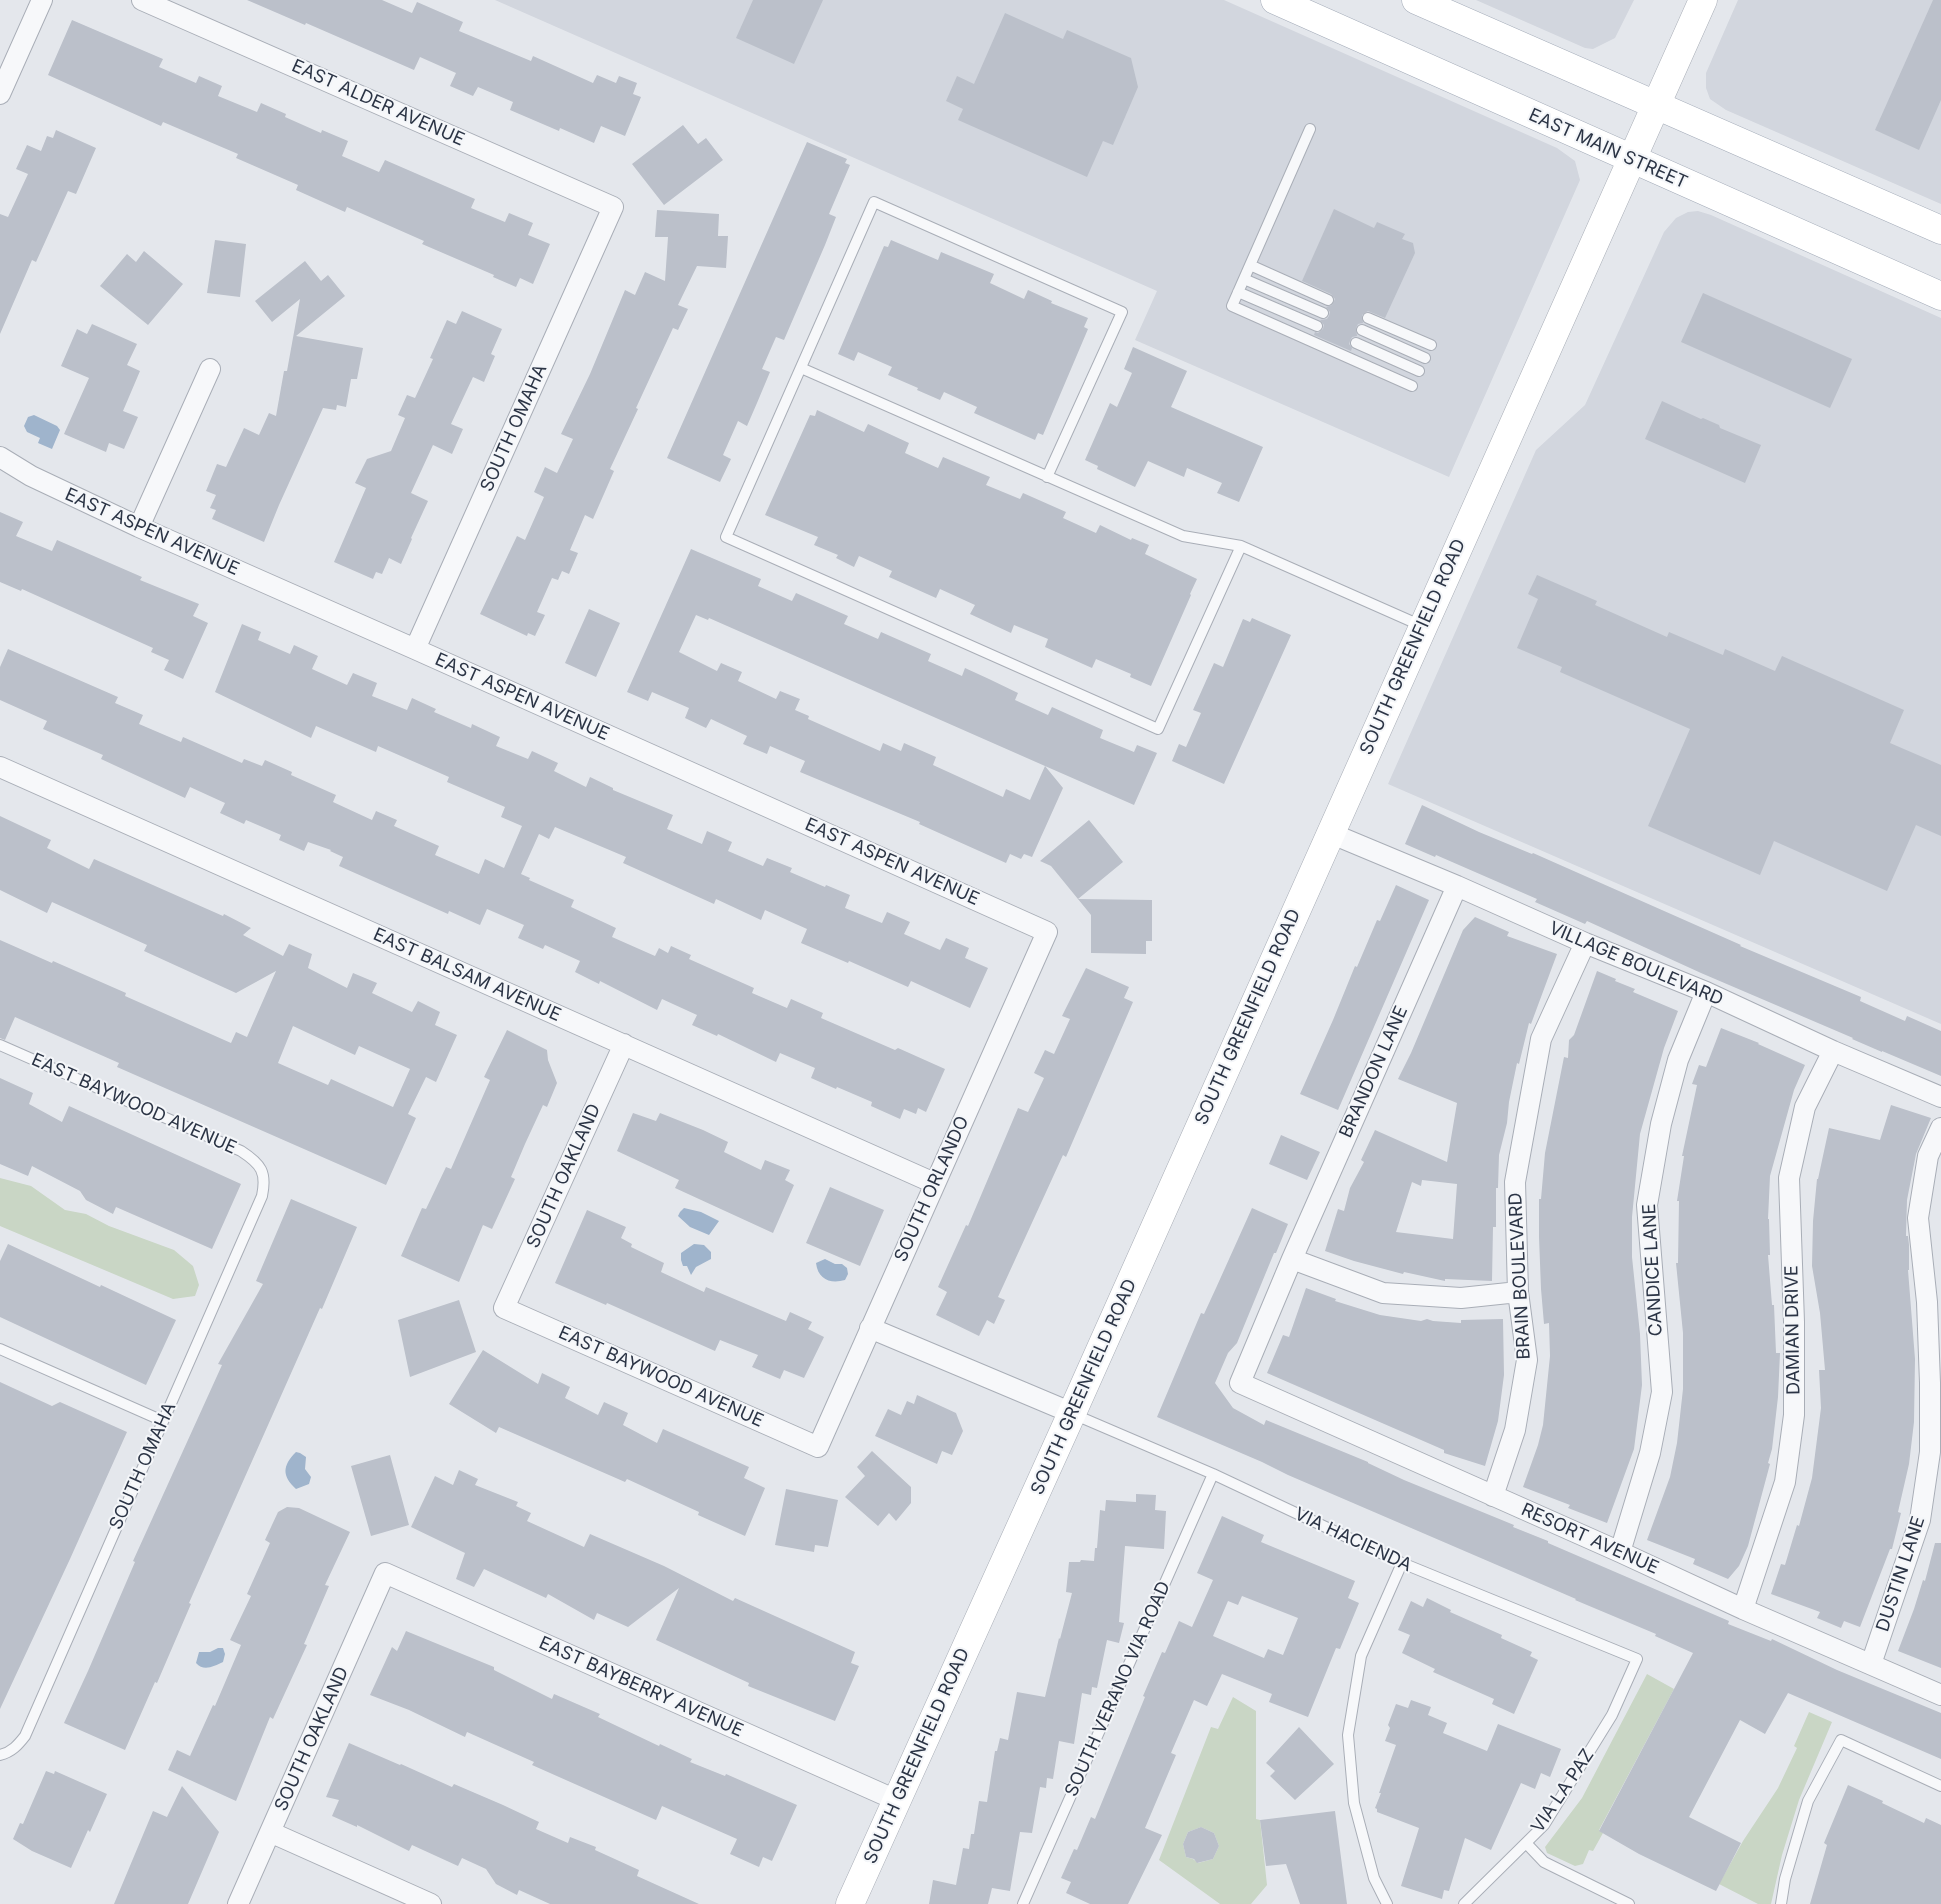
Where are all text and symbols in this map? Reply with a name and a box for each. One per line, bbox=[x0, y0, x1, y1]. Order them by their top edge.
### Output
street label: EAST ALDER AVENUE bbox=[288, 55, 468, 151]
street label: EAST MAIN STREET bbox=[1525, 104, 1691, 194]
street label: SOUTH OMAHA bbox=[476, 361, 552, 495]
street label: EAST ASPEN AVENUE bbox=[61, 484, 243, 580]
street label: SOUTH GREENFIELD ROAD bbox=[1356, 536, 1470, 758]
street label: EAST ASPEN AVENUE bbox=[431, 649, 613, 745]
street label: EAST ASPEN AVENUE bbox=[801, 814, 983, 910]
street label: SOUTH GREENFIELD ROAD bbox=[1191, 906, 1305, 1128]
street label: VILLAGE BOULEVARD bbox=[1546, 918, 1726, 1010]
street label: EAST BALSAM AVENUE bbox=[370, 924, 564, 1026]
street label: BRANDON LANE bbox=[1335, 1003, 1413, 1141]
street label: EAST BAYWOOD AVENUE bbox=[28, 1049, 240, 1159]
street label: SOUTH OAKLAND bbox=[522, 1101, 606, 1251]
street label: SOUTH ORLANDO bbox=[890, 1113, 974, 1265]
street label: BRAIN BOULEVARD bbox=[1505, 1192, 1535, 1360]
street label: CANDICE LANE bbox=[1639, 1203, 1667, 1337]
street label: DAMIAN DRIVE bbox=[1781, 1265, 1805, 1395]
street label: SOUTH GREENFIELD ROAD bbox=[1027, 1276, 1141, 1498]
street label: EAST BAYWOOD AVENUE bbox=[555, 1322, 767, 1432]
street label: SOUTH OMAHA bbox=[105, 1399, 181, 1533]
street label: RESORT AVENUE bbox=[1518, 1499, 1662, 1579]
street label: VIA HACIENDA bbox=[1291, 1503, 1415, 1577]
street label: DUSTIN LANE bbox=[1872, 1514, 1930, 1634]
street label: SOUTH VERANO VIA ROAD bbox=[1061, 1578, 1175, 1800]
street label: EAST BAYBERRY AVENUE bbox=[535, 1632, 747, 1742]
street label: SOUTH GREENFIELD ROAD bbox=[860, 1645, 974, 1867]
street label: SOUTH OAKLAND bbox=[270, 1664, 354, 1814]
street label: VIA LA PAZ bbox=[1527, 1745, 1599, 1837]

